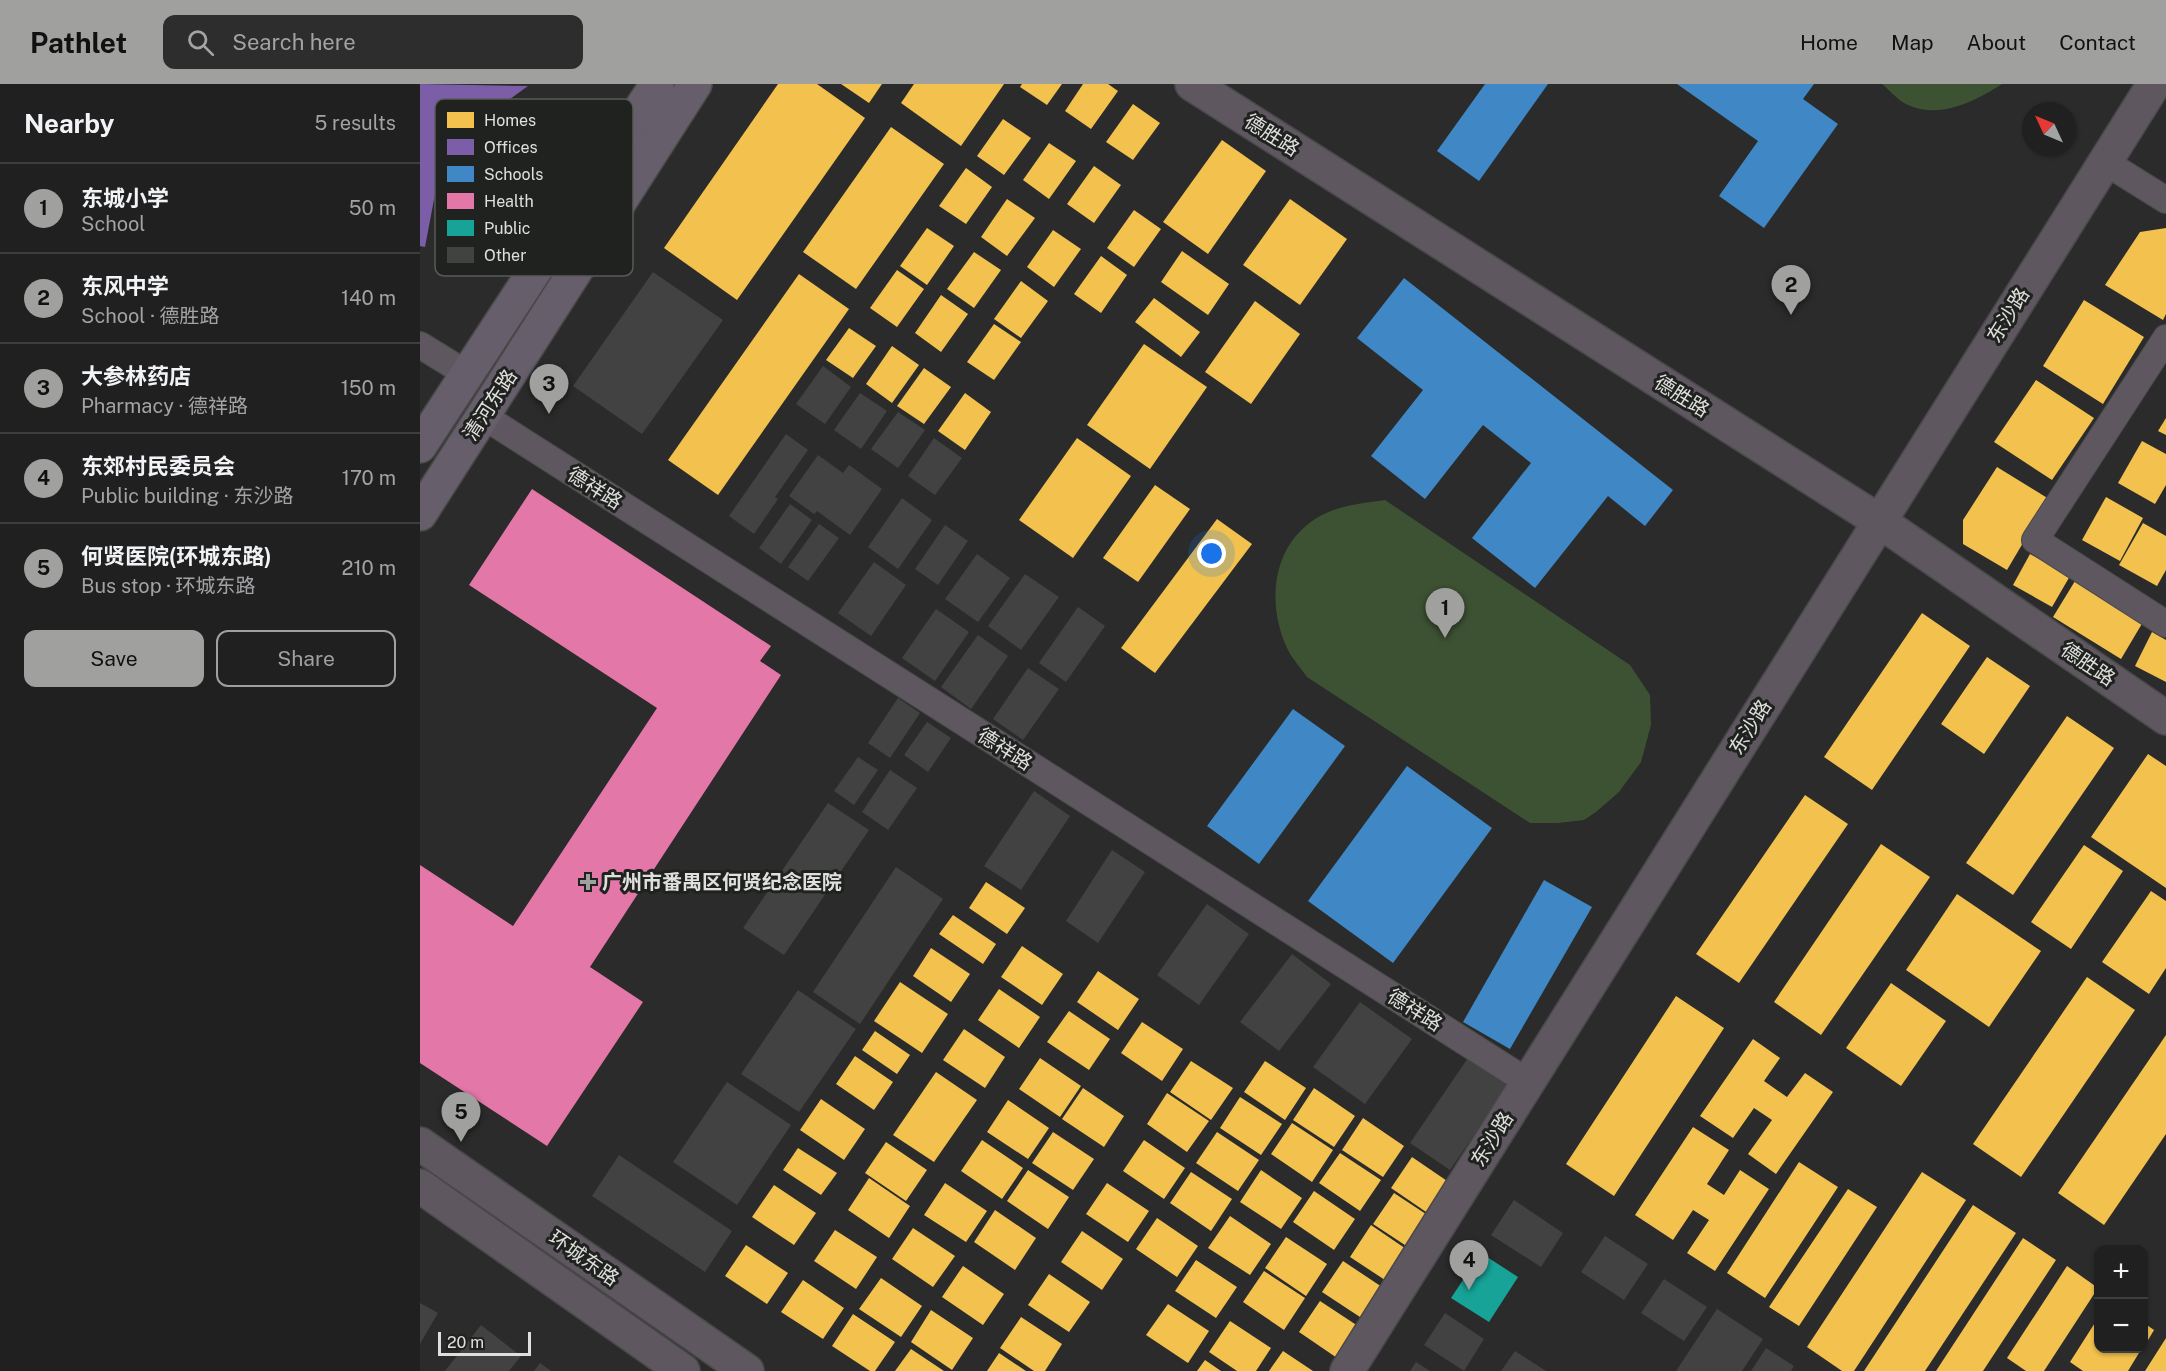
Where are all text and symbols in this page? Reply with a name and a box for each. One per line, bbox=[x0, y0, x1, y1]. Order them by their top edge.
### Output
search box bbox=[163, 15, 583, 69]
text: Pathlet bbox=[30, 26, 127, 59]
icon: search bbox=[184, 26, 217, 59]
text: Search here bbox=[232, 29, 356, 55]
text: Home bbox=[1800, 30, 1858, 55]
text: Map bbox=[1891, 30, 1934, 55]
text: About bbox=[1967, 30, 2026, 55]
text: Contact bbox=[2059, 30, 2136, 55]
legend bbox=[435, 99, 633, 276]
north arrow bbox=[2022, 102, 2076, 156]
text: Nearby bbox=[24, 108, 114, 139]
street label: 德胜路 bbox=[1240, 109, 1304, 161]
text: 5 results bbox=[314, 111, 396, 135]
text: Homes bbox=[484, 111, 536, 130]
text: Offices bbox=[484, 138, 538, 157]
text: Schools bbox=[484, 165, 543, 184]
text: 东城小学 bbox=[81, 185, 169, 211]
text: Health bbox=[484, 192, 534, 211]
text: 1 bbox=[39, 196, 48, 220]
text: 50 m bbox=[349, 196, 396, 220]
text: School bbox=[81, 212, 145, 236]
text: Public bbox=[484, 219, 531, 238]
text: Other bbox=[484, 246, 526, 265]
pin: 2 bbox=[1772, 266, 1810, 315]
text: 东风中学 bbox=[81, 273, 169, 299]
street label: 东沙路 bbox=[1982, 283, 2034, 347]
text: 2 bbox=[37, 286, 50, 310]
text: 140 m bbox=[341, 286, 396, 310]
text: School · 德胜路 bbox=[81, 304, 220, 328]
text: 大参林药店 bbox=[81, 363, 191, 389]
pin: 3 bbox=[530, 364, 568, 414]
street label: 清河东路 bbox=[458, 365, 522, 445]
street label: 德胜路 bbox=[1650, 370, 1714, 422]
text: 3 bbox=[37, 376, 50, 400]
text: 150 m bbox=[341, 376, 396, 400]
text: Pharmacy · 德祥路 bbox=[81, 394, 248, 418]
text: 东郊村民委员会 bbox=[81, 453, 235, 479]
street label: 德祥路 bbox=[563, 462, 627, 514]
text: 4 bbox=[37, 466, 50, 490]
text: 170 m bbox=[342, 466, 396, 490]
text: Public building · 东沙路 bbox=[81, 484, 293, 508]
your location bbox=[1197, 539, 1226, 568]
text: 何贤医院(环城东路) bbox=[81, 543, 272, 569]
text: 5 bbox=[37, 556, 50, 580]
text: 210 m bbox=[342, 556, 396, 580]
text: Bus stop · 环城东路 bbox=[81, 574, 256, 598]
pin: 1 bbox=[1426, 588, 1464, 638]
button: Save bbox=[24, 630, 204, 687]
button: Share bbox=[216, 630, 396, 687]
street label: 德胜路 bbox=[2056, 637, 2120, 691]
street label: 东沙路 bbox=[1724, 695, 1776, 759]
street label: 德祥路 bbox=[973, 723, 1037, 775]
place label: 广州市番禺区何贤纪念医院 bbox=[602, 870, 842, 894]
marker: 广州市番禺区何贤纪念医院 bbox=[579, 873, 597, 891]
street label: 德祥路 bbox=[1383, 984, 1447, 1036]
pin: 5 bbox=[442, 1092, 480, 1142]
street label: 东沙路 bbox=[1466, 1107, 1518, 1171]
street label: 环城东路 bbox=[544, 1225, 624, 1291]
pin: 4 bbox=[1450, 1240, 1488, 1290]
map controls bbox=[2094, 1245, 2148, 1353]
button: + bbox=[2094, 1245, 2148, 1299]
button: − bbox=[2094, 1299, 2148, 1353]
scale bar bbox=[438, 1329, 531, 1356]
text: 20 m bbox=[447, 1333, 484, 1352]

